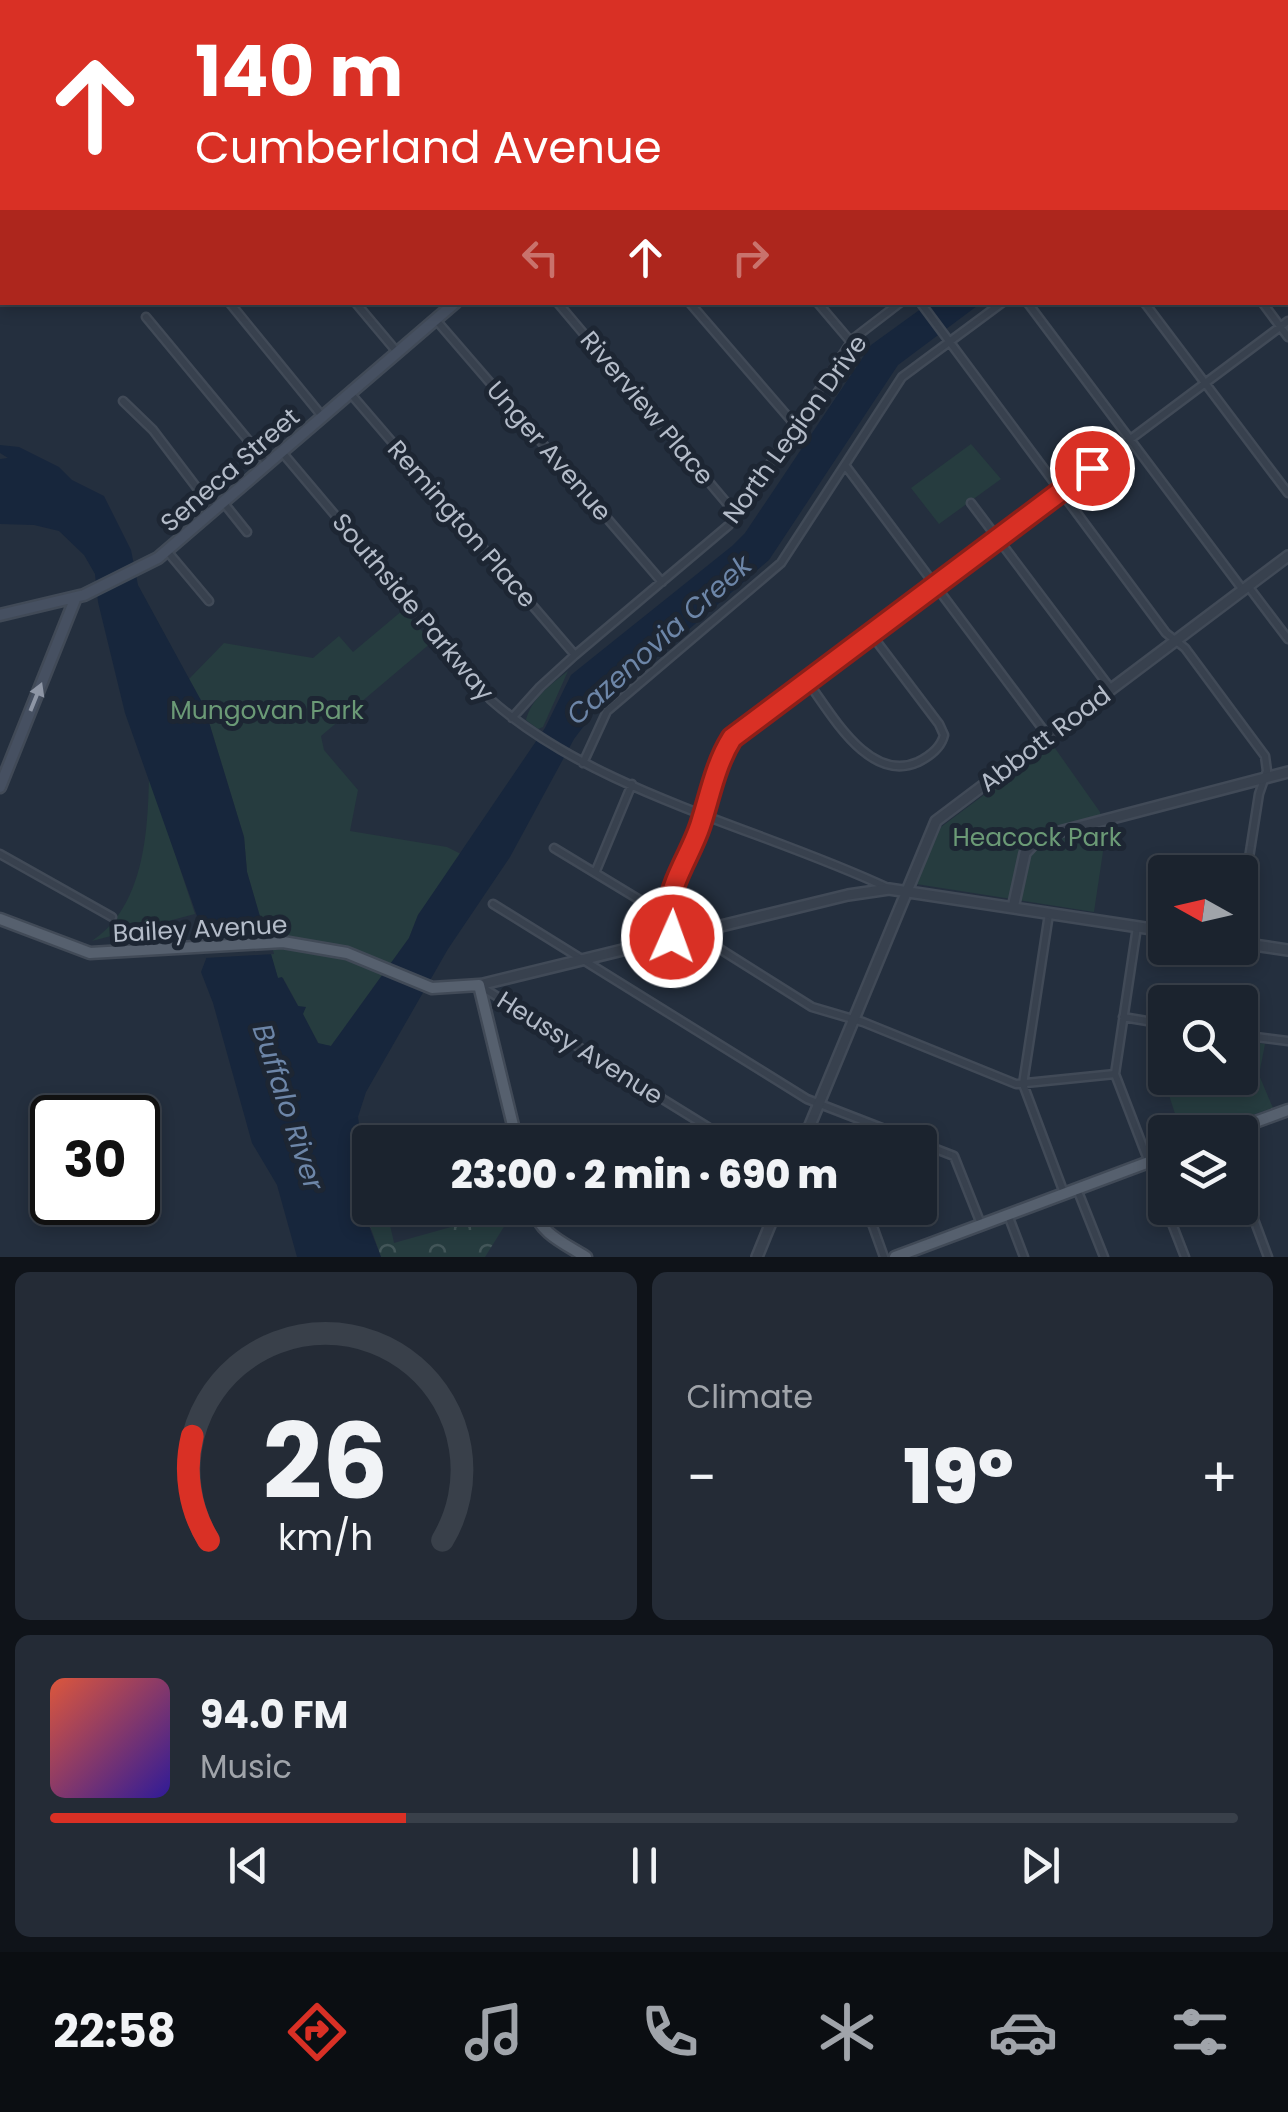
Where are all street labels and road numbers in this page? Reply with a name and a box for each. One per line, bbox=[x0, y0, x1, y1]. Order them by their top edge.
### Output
street label: Riverview Place bbox=[572, 323, 722, 493]
street label: North Legion Drive bbox=[715, 328, 875, 530]
street label: Unger Avenue bbox=[478, 373, 620, 529]
street label: Seneca Street bbox=[153, 400, 307, 540]
street label: Remington Place bbox=[379, 433, 545, 615]
street label: Southside Parkway bbox=[324, 506, 502, 708]
street label: Abbott Road bbox=[972, 678, 1118, 800]
street label: Bailey Avenue bbox=[112, 907, 288, 951]
street label: Heussy Avenue bbox=[490, 983, 670, 1113]

